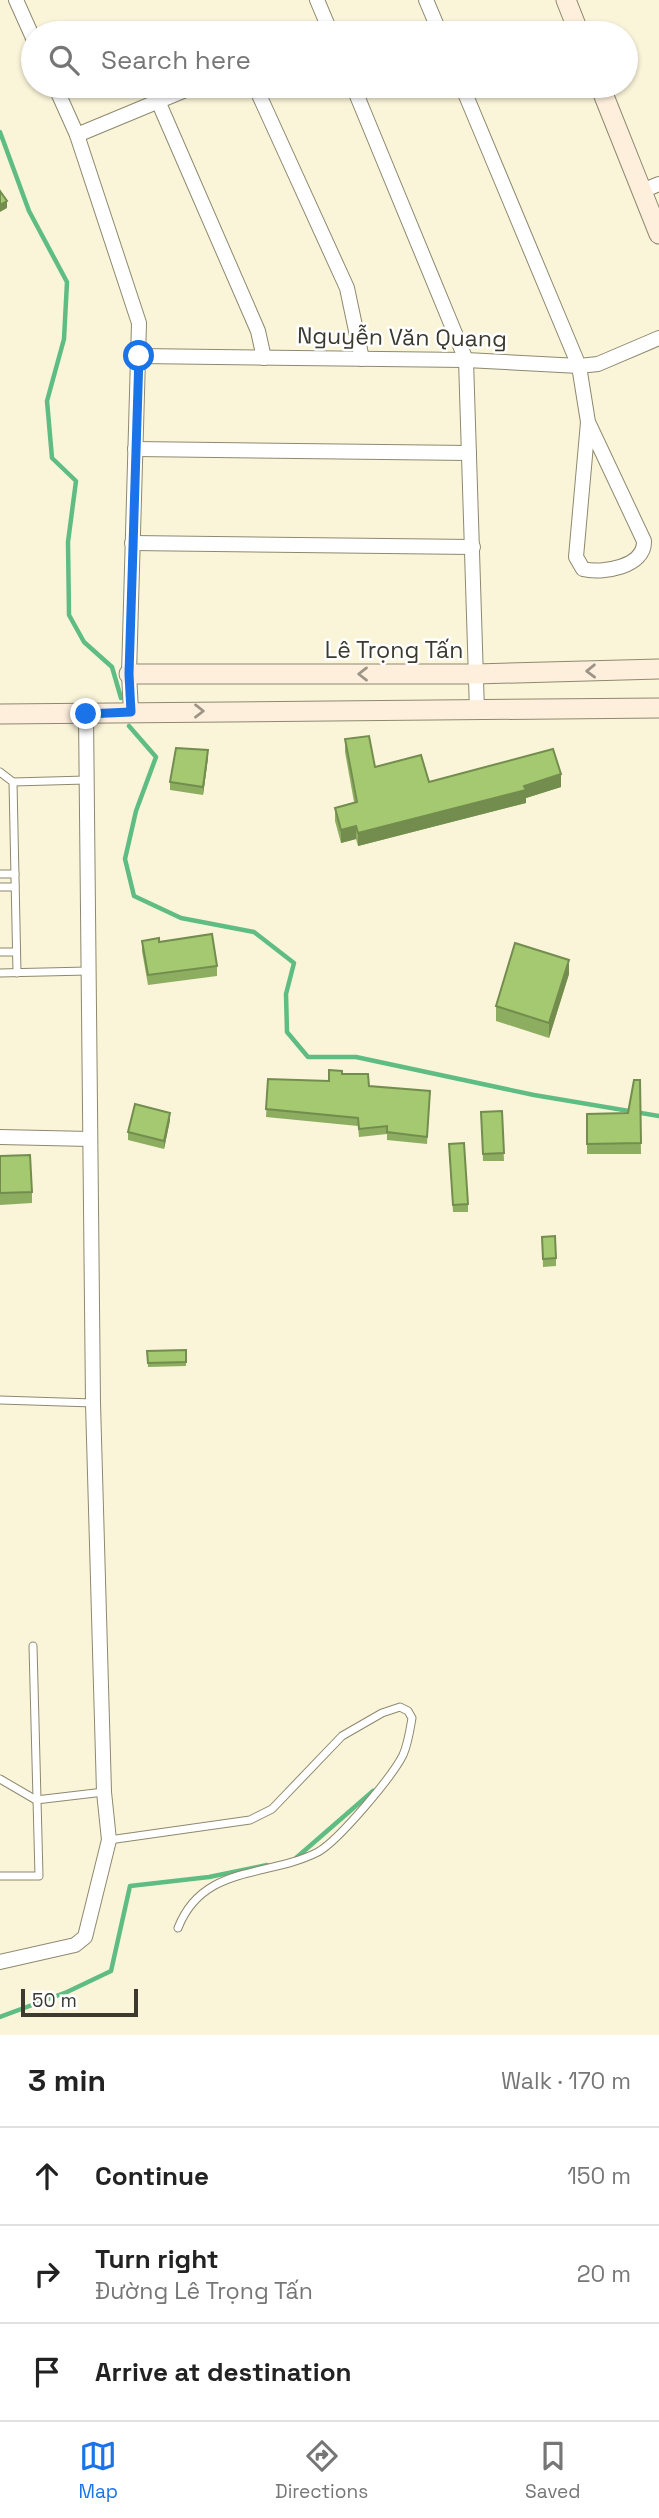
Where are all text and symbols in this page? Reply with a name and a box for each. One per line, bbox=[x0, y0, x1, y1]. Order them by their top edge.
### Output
search box bbox=[21, 21, 638, 98]
icon: search bbox=[45, 41, 83, 79]
text: Search here bbox=[101, 43, 251, 77]
street label: Nguyễn Văn Quang bbox=[297, 320, 507, 354]
route start bbox=[123, 340, 154, 371]
street label: Lê Trọng Tấn bbox=[325, 635, 463, 665]
one-way arrow bbox=[585, 664, 596, 679]
one-way arrow bbox=[358, 666, 368, 682]
route end bbox=[70, 698, 101, 729]
one-way arrow bbox=[194, 703, 205, 719]
scale bar bbox=[21, 1986, 138, 2018]
text: 50 m bbox=[32, 1988, 77, 2013]
text: 3 min bbox=[28, 2061, 106, 2100]
text: Walk · 170 m bbox=[501, 2066, 631, 2096]
icon: ahead bbox=[28, 2157, 66, 2195]
text: Continue bbox=[95, 2159, 209, 2193]
text: 150 m bbox=[567, 2161, 631, 2191]
text: Turn right bbox=[95, 2242, 219, 2276]
icon: right bbox=[28, 2255, 66, 2293]
text: 20 m bbox=[577, 2259, 631, 2289]
text: Đường Lê Trọng Tấn bbox=[95, 2276, 313, 2306]
icon: arrive bbox=[28, 2353, 66, 2391]
text: Arrive at destination bbox=[95, 2355, 352, 2389]
tab: Map bbox=[78, 2437, 118, 2504]
tab: Directions bbox=[275, 2437, 368, 2504]
tab: Saved bbox=[525, 2437, 581, 2504]

